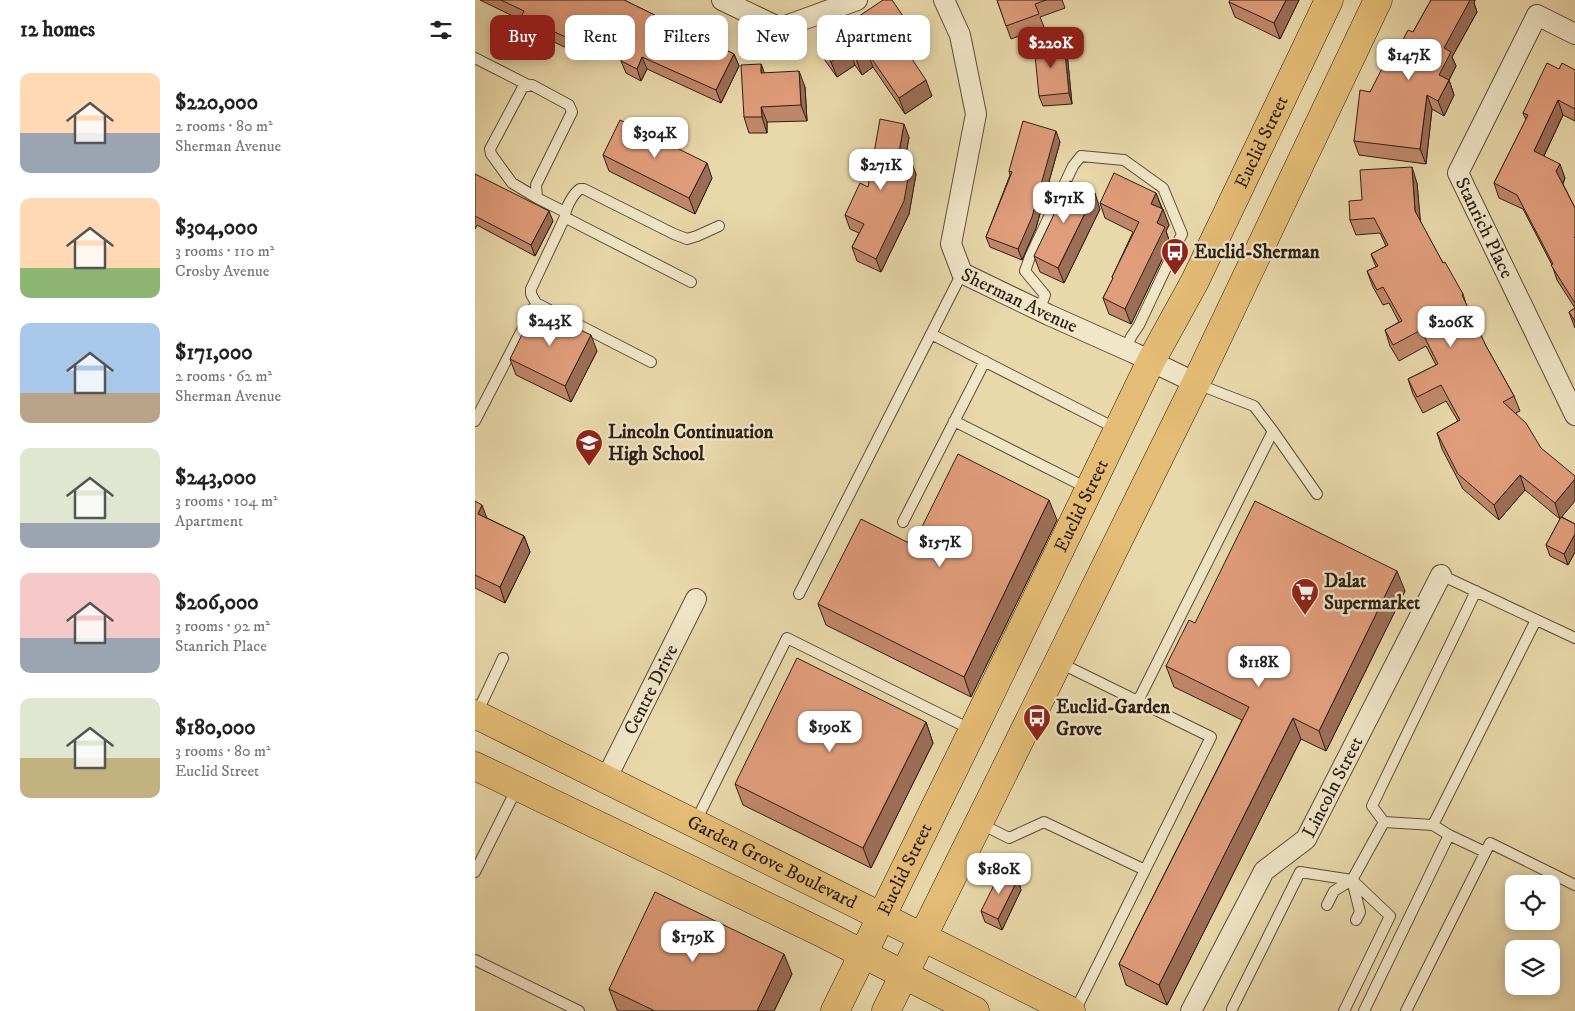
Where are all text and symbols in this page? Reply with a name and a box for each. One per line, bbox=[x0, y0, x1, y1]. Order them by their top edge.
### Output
chip: Buy bbox=[490, 15, 555, 60]
chip: Rent bbox=[565, 15, 635, 60]
chip: Filters bbox=[645, 15, 728, 60]
chip: New bbox=[738, 15, 807, 60]
chip: Apartment bbox=[817, 15, 930, 60]
icon: filters bbox=[427, 16, 455, 44]
text: 12 homes bbox=[20, 17, 95, 43]
pin: $220K bbox=[1016, 27, 1086, 69]
text: $220K bbox=[1029, 33, 1073, 53]
pin: $147K bbox=[1374, 38, 1444, 81]
text: $147K bbox=[1388, 45, 1430, 65]
text: $220,000 bbox=[175, 90, 258, 116]
street label: Euclid Street bbox=[1229, 92, 1293, 192]
icon: home bbox=[60, 93, 120, 153]
text: 2 rooms · 80 m² bbox=[175, 116, 273, 136]
pin: $304K bbox=[620, 116, 690, 159]
text: $304K bbox=[633, 123, 677, 143]
text: Sherman Avenue bbox=[175, 136, 281, 156]
pin: $271K bbox=[846, 148, 916, 191]
text: $271K bbox=[860, 155, 902, 175]
street label: Stanrich Place bbox=[1450, 174, 1519, 282]
pin: $171K bbox=[1029, 182, 1099, 224]
text: $171K bbox=[1044, 188, 1084, 208]
text: $304,000 bbox=[175, 215, 258, 241]
icon: home bbox=[60, 218, 120, 278]
bus stop icon: Euclid-Sherman bbox=[1160, 237, 1190, 276]
text: 3 rooms · 110 m² bbox=[175, 241, 274, 261]
place label: Euclid-Sherman bbox=[1194, 241, 1321, 264]
text: Crosby Avenue bbox=[175, 261, 269, 281]
street label: Sherman Avenue bbox=[957, 263, 1081, 338]
pin: $243K bbox=[515, 304, 585, 347]
pin: $206K bbox=[1416, 306, 1486, 348]
text: $243K bbox=[528, 311, 572, 331]
text: $206K bbox=[1429, 312, 1473, 332]
text: $171,000 bbox=[175, 340, 253, 366]
icon: home bbox=[60, 343, 120, 403]
text: 2 rooms · 62 m² bbox=[175, 366, 272, 386]
text: Sherman Avenue bbox=[175, 386, 281, 406]
place label: Lincoln Continuation High School bbox=[608, 421, 774, 466]
school or university icon: Lincoln Continuation High School bbox=[574, 428, 604, 467]
street label: Euclid Street bbox=[1049, 456, 1113, 556]
text: $243,000 bbox=[175, 465, 256, 491]
icon: home bbox=[60, 468, 120, 528]
text: 3 rooms · 104 m² bbox=[175, 491, 278, 511]
text: Apartment bbox=[175, 511, 243, 531]
pin: $157K bbox=[905, 526, 975, 568]
text: $157K bbox=[919, 532, 961, 552]
place label: Dalat Supermarket bbox=[1324, 570, 1421, 615]
supermarket icon: Dalat Supermarket bbox=[1290, 577, 1320, 616]
text: $206,000 bbox=[175, 590, 259, 616]
icon: home bbox=[60, 593, 120, 653]
text: 3 rooms · 92 m² bbox=[175, 616, 270, 636]
text: Stanrich Place bbox=[175, 636, 267, 656]
street label: Centre Drive bbox=[619, 641, 683, 738]
pin: $118K bbox=[1224, 646, 1294, 688]
text: $118K bbox=[1239, 652, 1279, 672]
place label: Euclid-Garden Grove bbox=[1056, 696, 1171, 741]
bus stop icon: Euclid-Garden Grove bbox=[1022, 703, 1052, 742]
pin: $190K bbox=[795, 710, 865, 753]
text: $180,000 bbox=[175, 715, 256, 741]
text: $190K bbox=[809, 717, 851, 737]
icon: home bbox=[60, 718, 120, 778]
street label: Lincoln Street bbox=[1297, 733, 1368, 842]
text: 3 rooms · 80 m² bbox=[175, 741, 271, 761]
text: Euclid Street bbox=[175, 761, 259, 781]
street label: Garden Grove Boulevard bbox=[684, 810, 861, 914]
street label: Euclid Street bbox=[872, 819, 937, 919]
pin: $180K bbox=[964, 852, 1034, 895]
text: $180K bbox=[978, 859, 1020, 879]
map controls bbox=[1505, 875, 1560, 995]
button: locate bbox=[1505, 875, 1560, 930]
pin: $179K bbox=[658, 920, 728, 963]
text: $179K bbox=[672, 927, 714, 947]
button: layers bbox=[1505, 940, 1560, 995]

